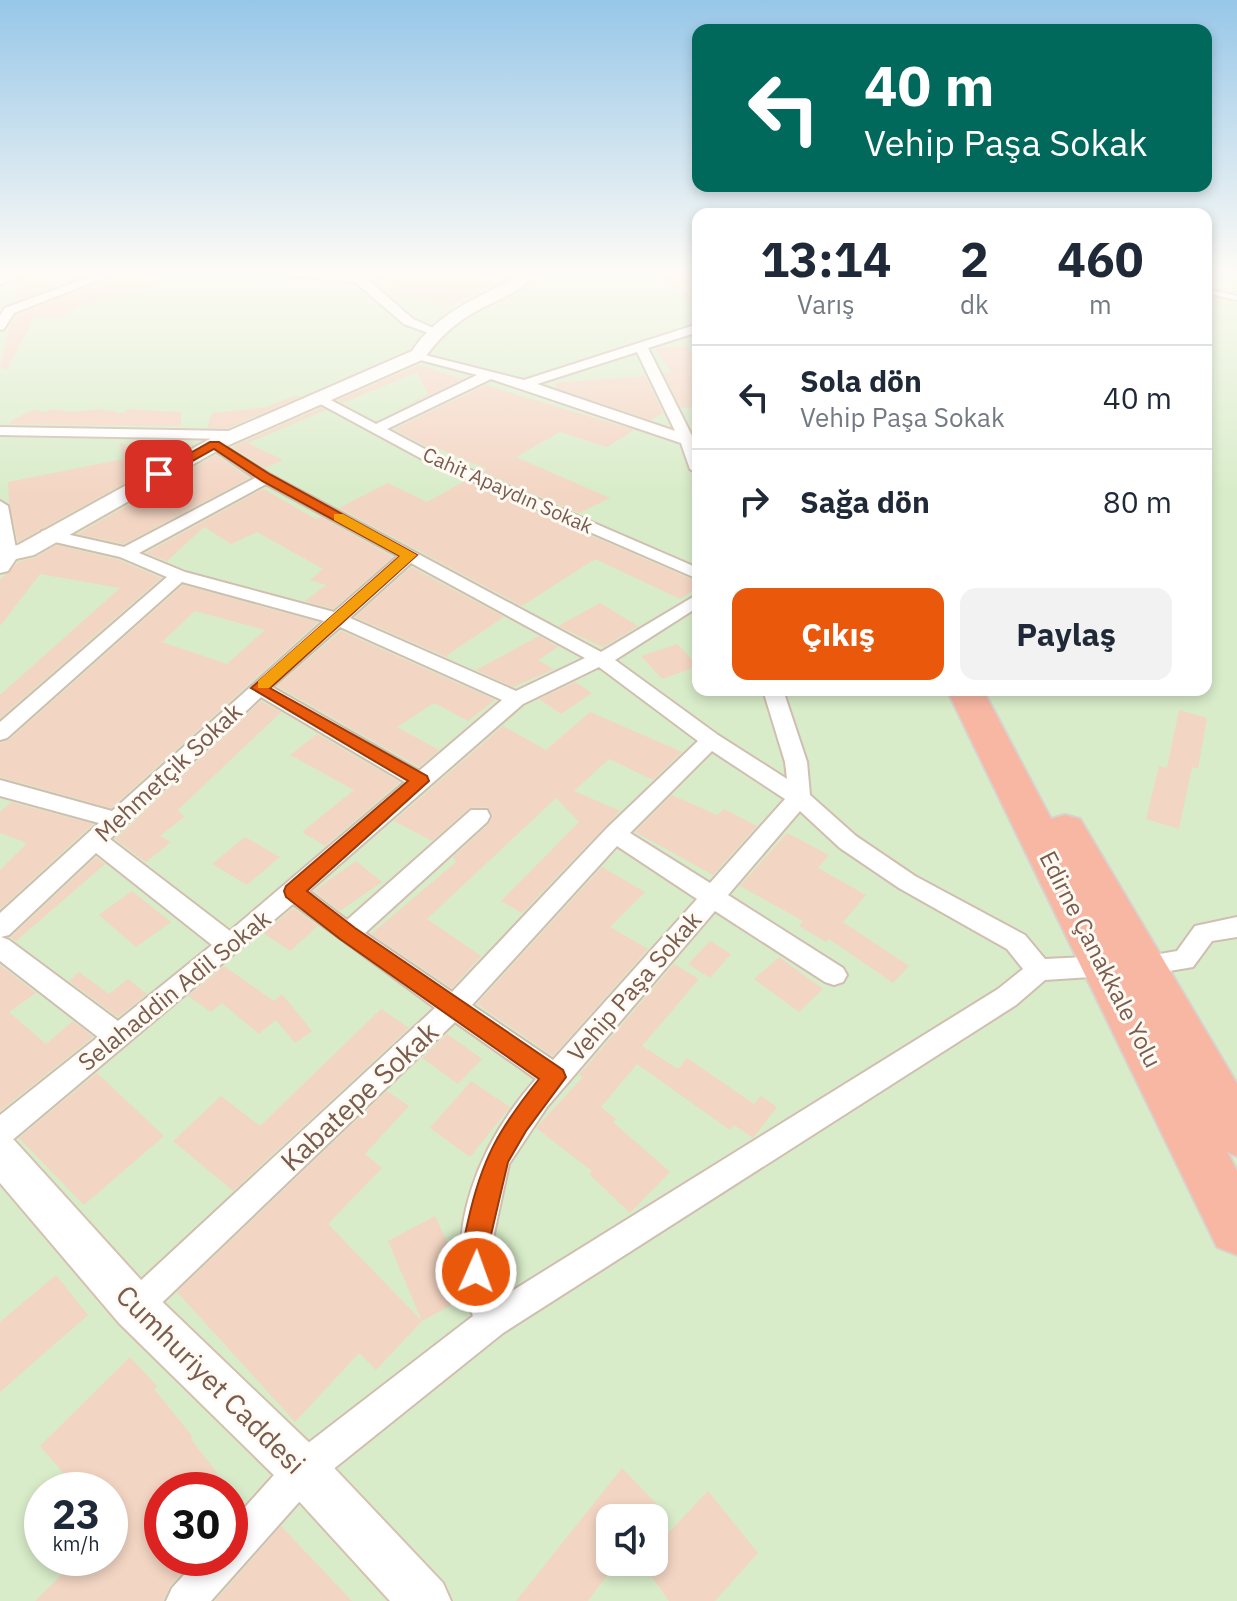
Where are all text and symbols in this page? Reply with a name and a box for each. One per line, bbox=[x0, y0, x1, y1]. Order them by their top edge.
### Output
text: 40 m bbox=[864, 49, 994, 121]
icon: left bbox=[732, 56, 836, 160]
text: Vehip Paşa Sokak bbox=[864, 119, 1147, 166]
text: 13:14 bbox=[760, 228, 891, 290]
text: 2 bbox=[960, 228, 989, 290]
text: 460 bbox=[1057, 228, 1144, 290]
text: Varış bbox=[797, 287, 855, 321]
text: dk bbox=[960, 287, 989, 321]
text: m bbox=[1089, 287, 1112, 321]
text: Sola dön bbox=[800, 361, 922, 400]
icon: left bbox=[732, 375, 776, 419]
text: 40 m bbox=[1103, 378, 1172, 417]
text: Vehip Paşa Sokak bbox=[800, 400, 1005, 434]
pin bbox=[125, 440, 193, 508]
street label: Cahit Apaydın Sokak bbox=[419, 440, 598, 540]
icon: arrive bbox=[137, 452, 181, 496]
icon: right bbox=[732, 479, 776, 523]
text: Sağa dön bbox=[800, 482, 930, 521]
text: 80 m bbox=[1103, 482, 1172, 521]
button: Çıkış bbox=[732, 588, 944, 680]
button: Paylaş bbox=[960, 588, 1172, 680]
street label: Mehmetçik Sokak bbox=[87, 695, 249, 849]
street label: Edirne Çanakkale Yolu bbox=[1032, 845, 1170, 1073]
street label: Selahaddin Adil Sokak bbox=[71, 902, 277, 1078]
street label: Vehip Paşa Sokak bbox=[560, 904, 708, 1068]
street label: Kabatepe Sokak bbox=[272, 1013, 446, 1179]
position arrow bbox=[434, 1230, 518, 1314]
street label: Cumhuriyet Caddesi bbox=[108, 1276, 314, 1482]
speed limit sign: 30 bbox=[144, 1472, 248, 1576]
text: 23 bbox=[52, 1488, 100, 1540]
map controls bbox=[596, 1504, 668, 1576]
button: sound bbox=[596, 1504, 668, 1576]
text: km/h bbox=[52, 1530, 100, 1557]

